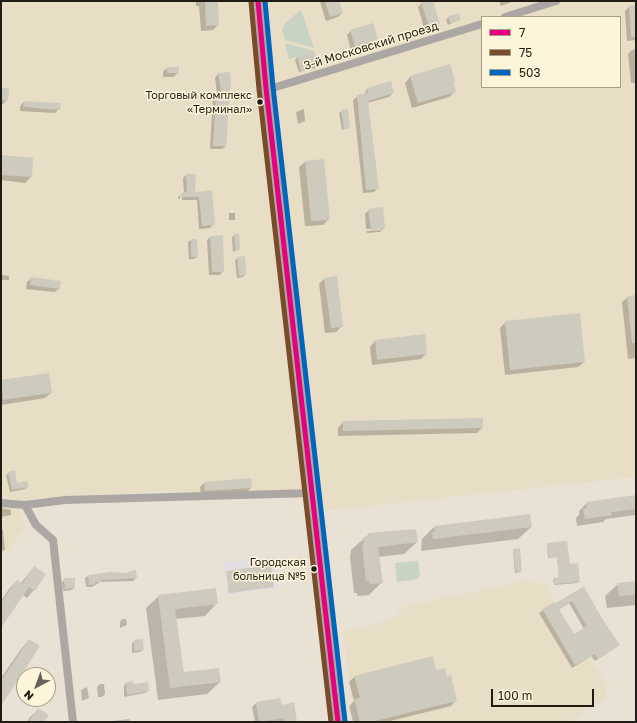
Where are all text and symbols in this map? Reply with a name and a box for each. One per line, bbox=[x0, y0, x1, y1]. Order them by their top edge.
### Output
legend bbox=[481, 16, 621, 88]
street label: 3-й Московский проезд bbox=[302, 19, 440, 73]
text: 7 bbox=[519, 25, 525, 40]
text: 75 bbox=[519, 45, 532, 60]
text: 503 bbox=[519, 65, 540, 80]
place label: Торговый комплекс «Терминал» bbox=[145, 89, 252, 115]
marker: Торговый комплекс «Терминал» bbox=[255, 97, 265, 107]
place label: Городская больница №5 bbox=[233, 556, 306, 582]
marker: Городская больница №5 bbox=[309, 564, 319, 574]
north arrow bbox=[16, 667, 56, 707]
scale bar bbox=[493, 681, 596, 707]
text: N bbox=[21, 688, 36, 703]
text: 100 m bbox=[498, 688, 532, 703]

